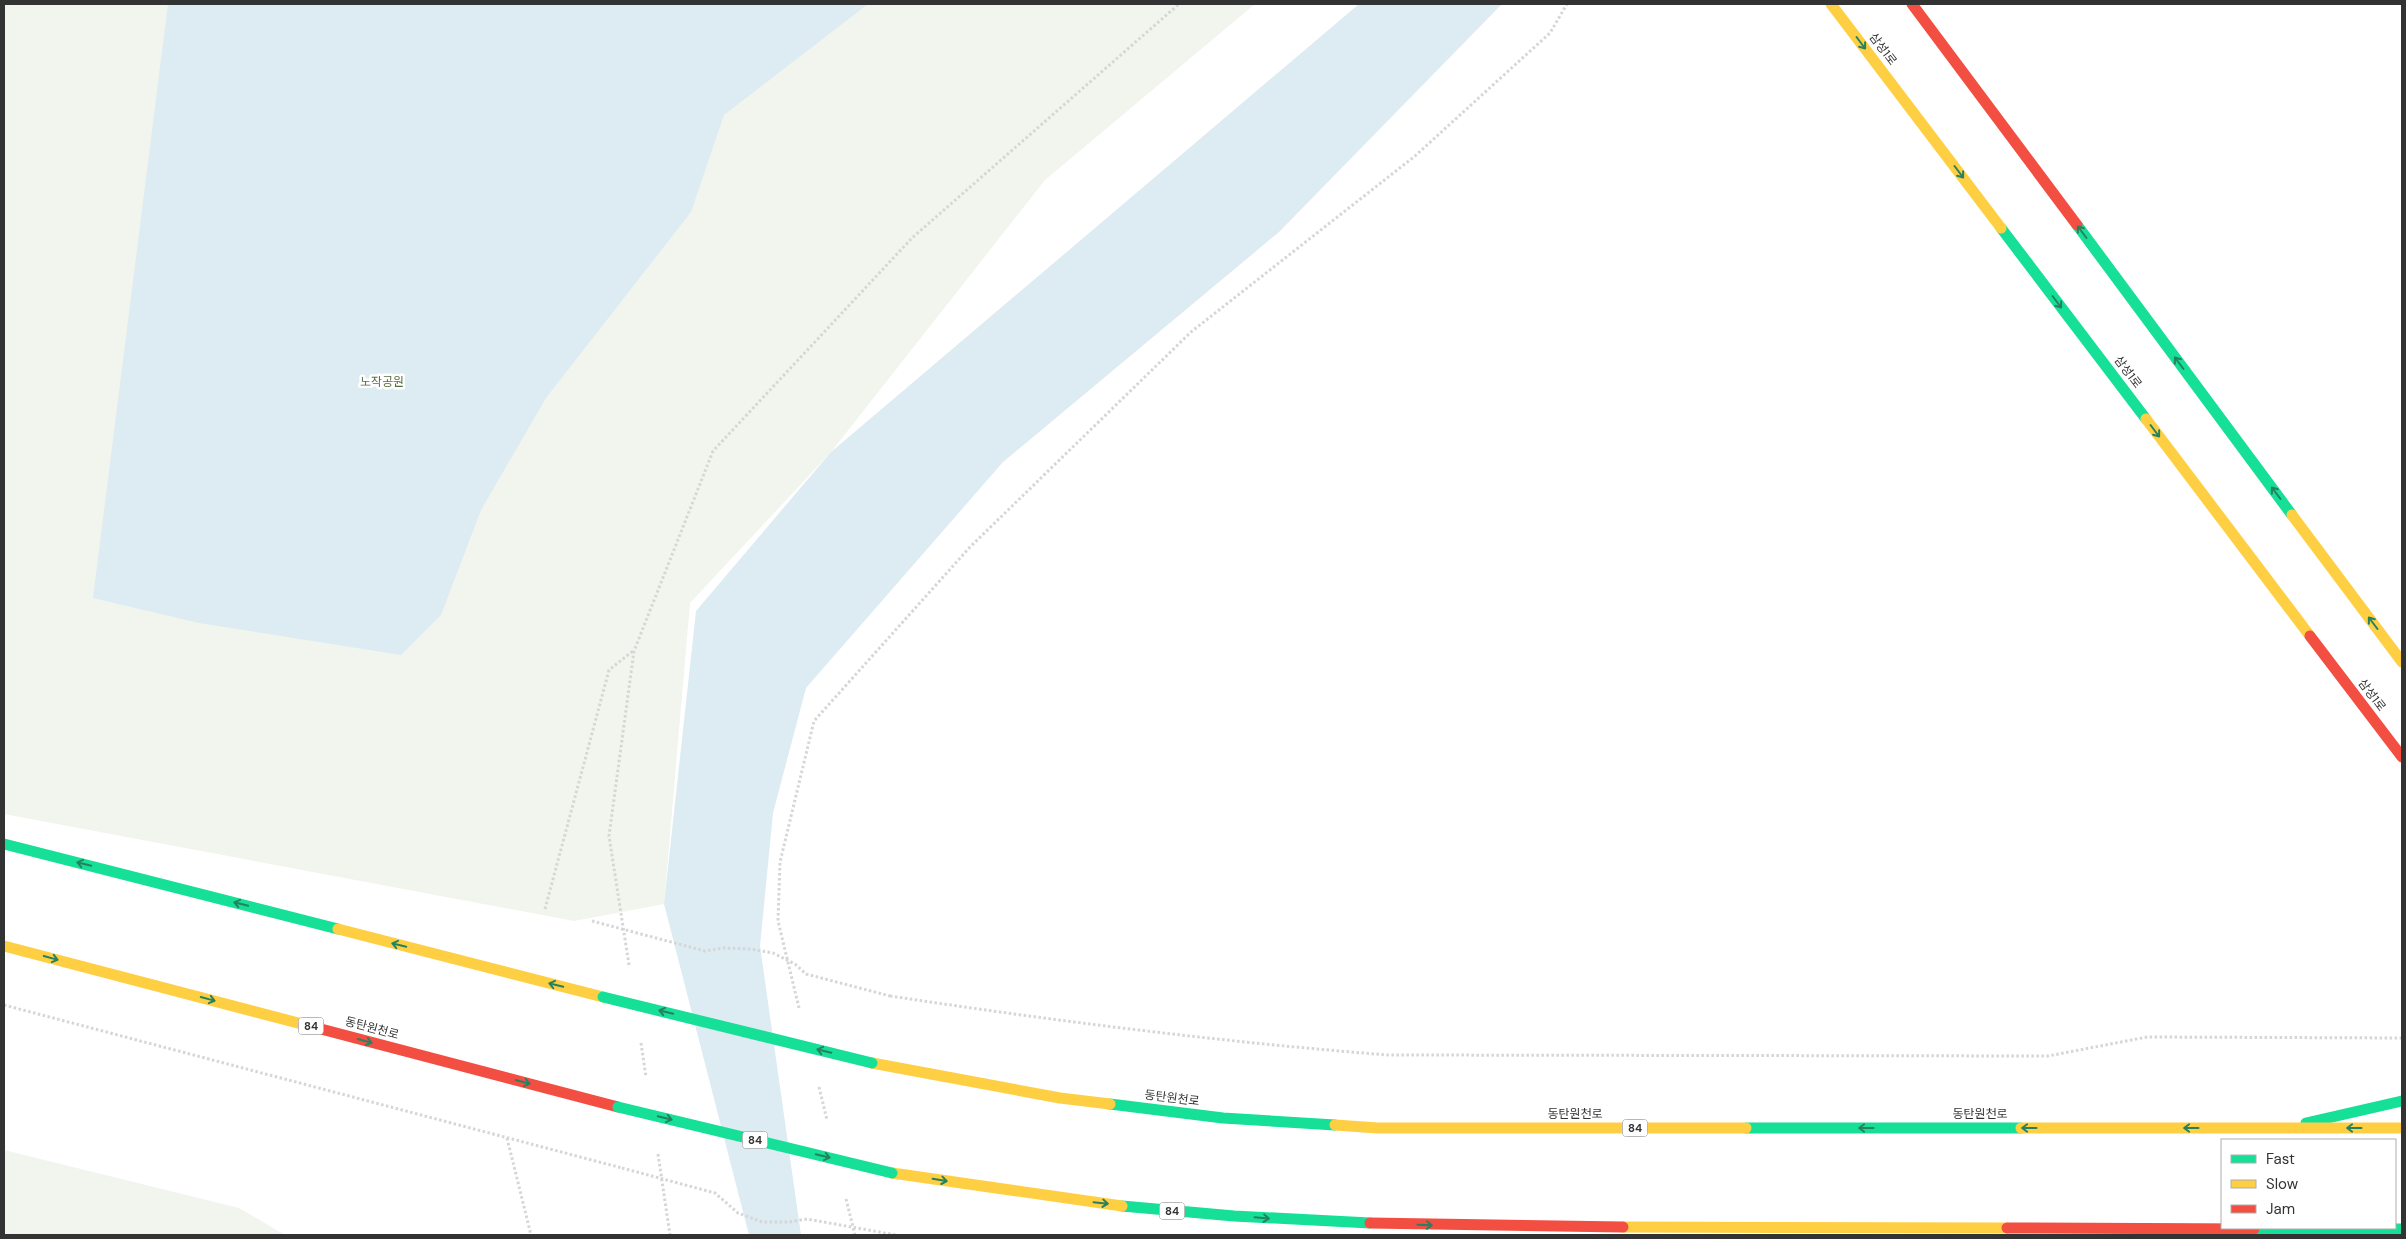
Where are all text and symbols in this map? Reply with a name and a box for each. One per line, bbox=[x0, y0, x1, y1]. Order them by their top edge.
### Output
street label: 삼성1로 bbox=[1866, 29, 1900, 69]
one-way arrow bbox=[1856, 36, 1866, 50]
one-way arrow bbox=[1954, 165, 1964, 179]
one-way arrow bbox=[2077, 225, 2087, 239]
one-way arrow bbox=[2052, 295, 2062, 309]
street label: 삼성1로 bbox=[2111, 352, 2145, 392]
one-way arrow bbox=[2174, 356, 2184, 370]
park label: 노작공원 bbox=[360, 374, 404, 390]
one-way arrow bbox=[2150, 424, 2161, 437]
one-way arrow bbox=[2271, 486, 2281, 500]
one-way arrow bbox=[2368, 616, 2378, 630]
street label: 삼성1로 bbox=[2355, 675, 2389, 715]
one-way arrow bbox=[76, 859, 92, 868]
one-way arrow bbox=[234, 899, 250, 909]
one-way arrow bbox=[391, 939, 407, 949]
one-way arrow bbox=[42, 954, 58, 963]
one-way arrow bbox=[549, 980, 565, 989]
one-way arrow bbox=[200, 995, 216, 1005]
one-way arrow bbox=[659, 1007, 675, 1016]
street label: 동탄원천로 bbox=[343, 1013, 401, 1043]
road number: 84 bbox=[298, 1018, 324, 1034]
one-way arrow bbox=[357, 1036, 373, 1046]
one-way arrow bbox=[817, 1046, 833, 1055]
one-way arrow bbox=[514, 1078, 530, 1087]
street label: 동탄원천로 bbox=[1144, 1087, 1200, 1109]
street label: 동탄원천로 bbox=[1547, 1106, 1603, 1122]
street label: 동탄원천로 bbox=[1952, 1106, 2008, 1122]
one-way arrow bbox=[657, 1114, 673, 1123]
road number: 84 bbox=[1622, 1120, 1648, 1136]
one-way arrow bbox=[1858, 1123, 1874, 1133]
one-way arrow bbox=[2021, 1123, 2037, 1133]
one-way arrow bbox=[2183, 1123, 2200, 1133]
one-way arrow bbox=[2346, 1123, 2362, 1133]
road number: 84 bbox=[742, 1132, 768, 1148]
legend bbox=[2221, 1139, 2396, 1229]
text: Fast bbox=[2266, 1149, 2295, 1169]
one-way arrow bbox=[815, 1152, 831, 1161]
text: Slow bbox=[2266, 1174, 2299, 1194]
one-way arrow bbox=[932, 1176, 948, 1186]
one-way arrow bbox=[1092, 1198, 1108, 1208]
text: Jam bbox=[2266, 1199, 2295, 1219]
road number: 84 bbox=[1160, 1202, 1184, 1220]
one-way arrow bbox=[1254, 1214, 1270, 1223]
one-way arrow bbox=[1417, 1221, 1433, 1230]

